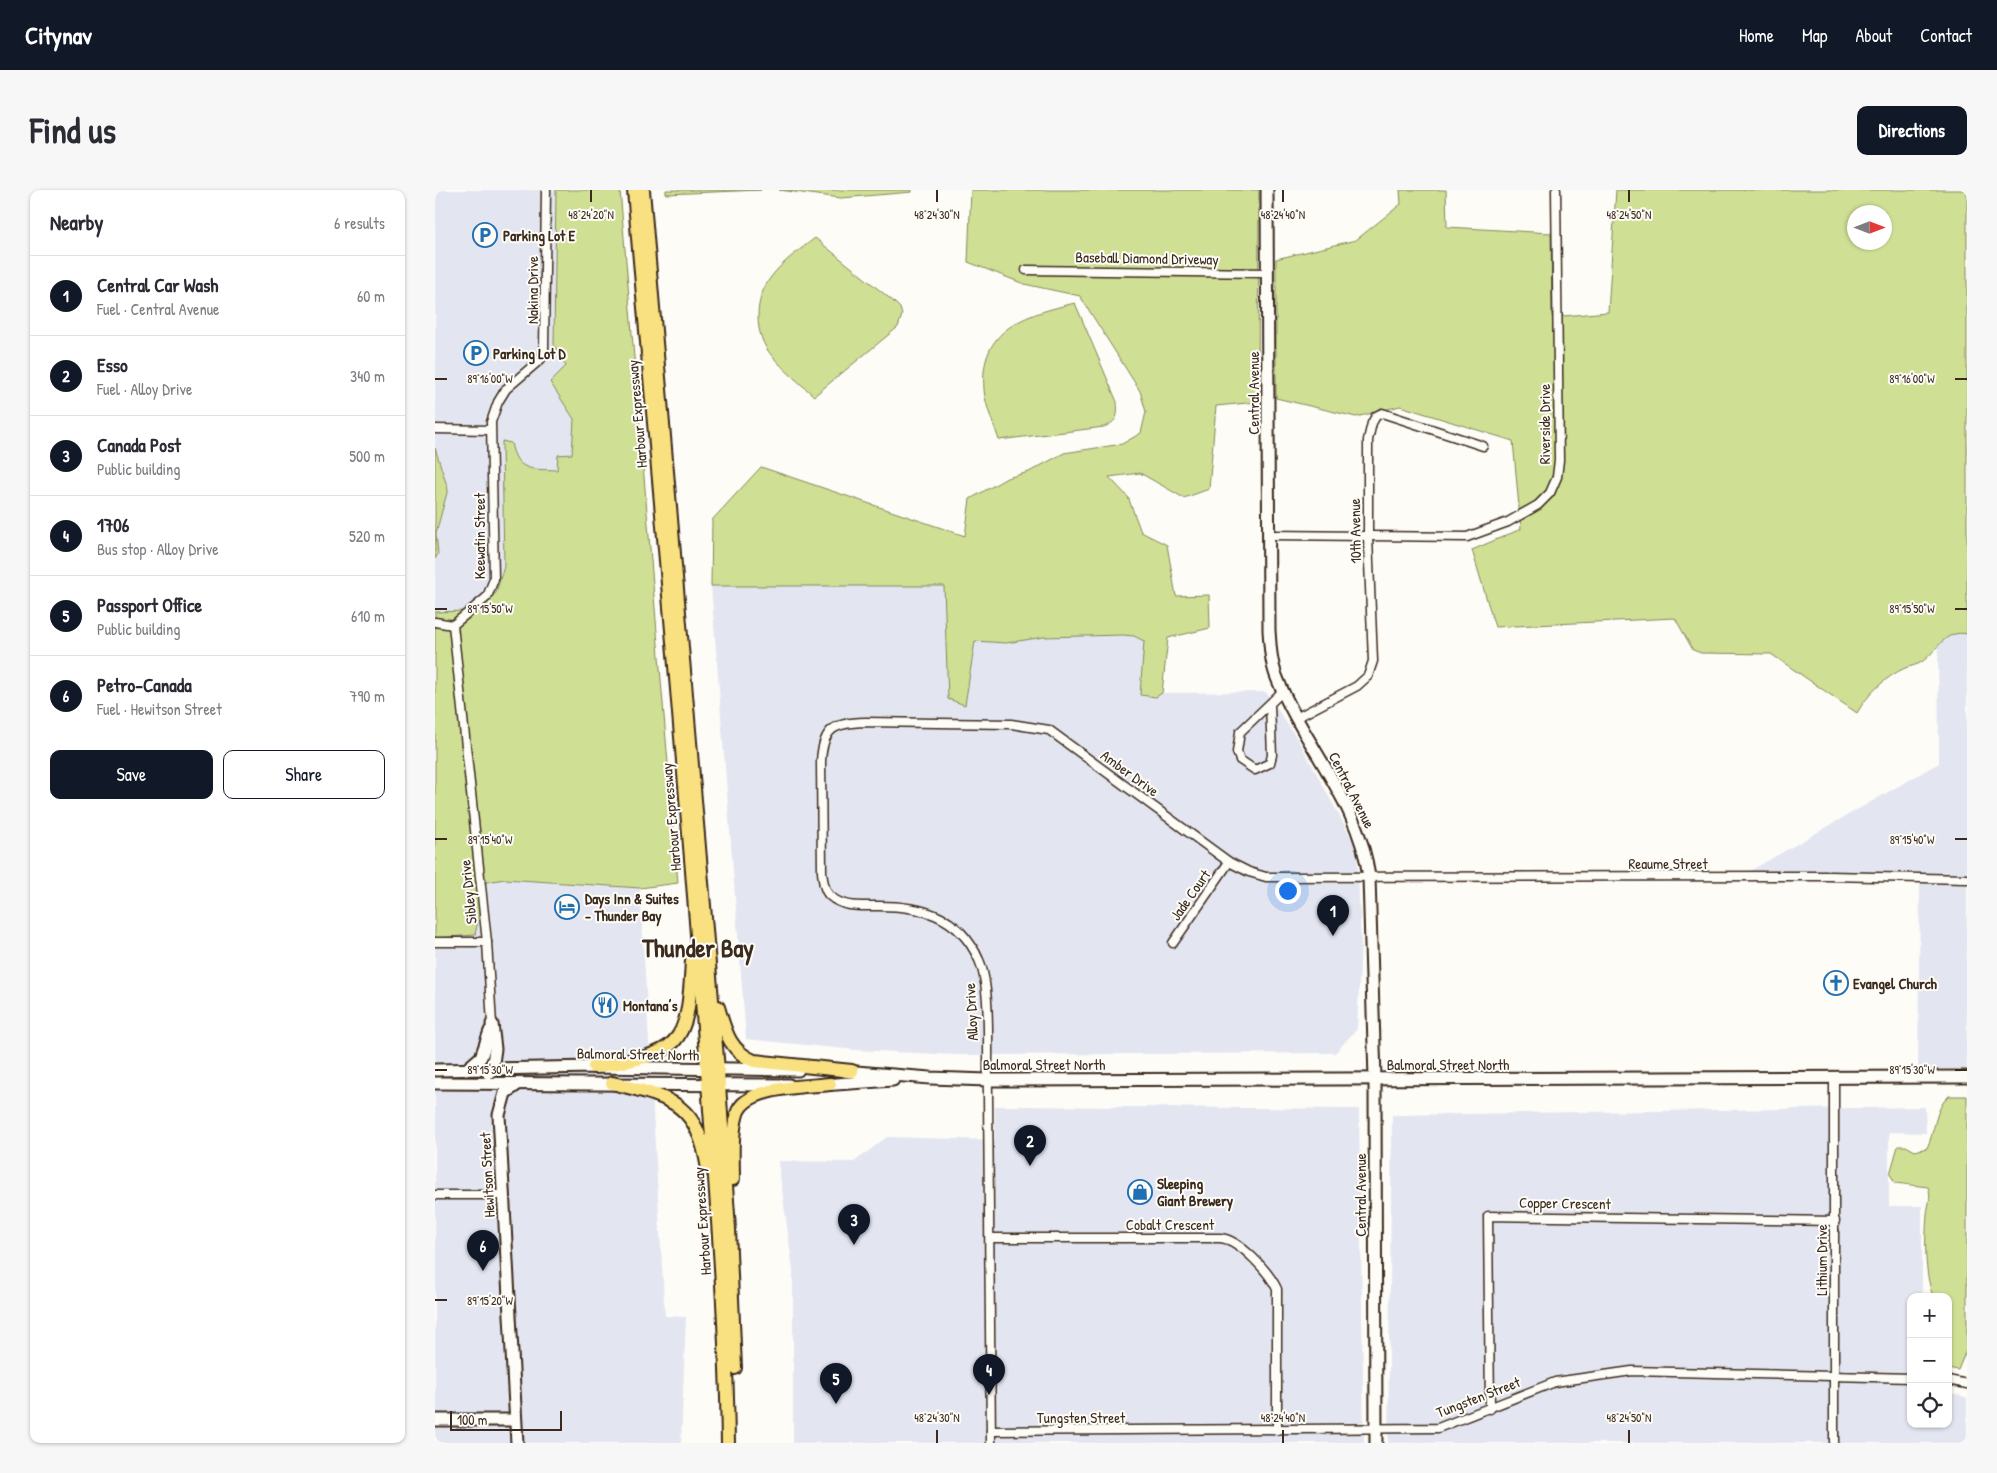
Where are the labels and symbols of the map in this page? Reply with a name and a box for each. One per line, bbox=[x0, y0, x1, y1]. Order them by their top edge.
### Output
north arrow bbox=[1847, 205, 1892, 250]
text: 48°24'20"N bbox=[568, 206, 614, 223]
text: 48°24'30"N bbox=[914, 206, 960, 223]
text: 48°24'40"N bbox=[1261, 206, 1305, 223]
text: 48°24'50"N bbox=[1606, 206, 1652, 223]
parking icon: Parking Lot E bbox=[472, 222, 498, 248]
place label: Parking Lot E bbox=[503, 225, 576, 247]
street label: Baseball Diamond Driveway bbox=[1075, 246, 1219, 270]
street label: Nakina Drive bbox=[522, 256, 543, 324]
parking icon: Parking Lot D bbox=[463, 340, 489, 366]
place label: Parking Lot D bbox=[493, 343, 567, 365]
street label: Central Avenue bbox=[1243, 351, 1264, 435]
street label: Harbour Expressway bbox=[622, 359, 652, 469]
text: 89°16'00"W bbox=[467, 370, 513, 387]
text: 89°16'00"W bbox=[1889, 370, 1935, 387]
street label: Riverside Drive bbox=[1534, 384, 1555, 464]
street label: Keewatin Street bbox=[469, 492, 490, 579]
street label: 10th Avenue bbox=[1344, 498, 1366, 564]
text: 89°15'50"W bbox=[467, 600, 513, 617]
text: 89°15'50"W bbox=[1889, 600, 1935, 617]
street label: Amber Drive bbox=[1097, 745, 1163, 801]
street label: Central Avenue bbox=[1324, 748, 1380, 832]
street label: Harbour Expressway bbox=[656, 762, 686, 872]
text: 89°15'40"W bbox=[468, 831, 513, 848]
text: 89°15'40"W bbox=[1890, 831, 1935, 848]
street label: Reaume Street bbox=[1628, 853, 1708, 874]
street label: Sibley Drive bbox=[454, 859, 482, 925]
street label: Jade Court bbox=[1165, 865, 1216, 925]
your location bbox=[1275, 878, 1301, 904]
place label: Days Inn & Suites - Thunder Bay bbox=[585, 888, 679, 927]
hotel icon: Days Inn & Suites - Thunder Bay bbox=[554, 894, 580, 920]
pin: 1 bbox=[1317, 895, 1349, 936]
district label: Thunder Bay bbox=[641, 931, 754, 966]
church icon: Evangel Church bbox=[1823, 970, 1849, 996]
place label: Evangel Church bbox=[1853, 973, 1937, 995]
street label: Alloy Drive bbox=[959, 983, 983, 1041]
restaurant icon: Montana’s bbox=[592, 992, 618, 1018]
place label: Montana’s bbox=[623, 995, 678, 1016]
street label: Balmoral Street North bbox=[577, 1042, 699, 1066]
street label: Balmoral Street North bbox=[983, 1054, 1105, 1075]
street label: Balmoral Street North bbox=[1387, 1054, 1509, 1075]
text: 89°15'30"W bbox=[467, 1061, 513, 1078]
text: 89°15'30"W bbox=[1889, 1061, 1935, 1078]
pin: 2 bbox=[1014, 1125, 1046, 1166]
street label: Hewitson Street bbox=[474, 1131, 500, 1218]
street label: Central Avenue bbox=[1350, 1153, 1371, 1237]
street label: Harbour Expressway bbox=[688, 1166, 716, 1276]
place label: Sleeping Giant Brewery bbox=[1157, 1173, 1234, 1212]
shop icon: Sleeping Giant Brewery bbox=[1127, 1179, 1153, 1205]
street label: Copper Crescent bbox=[1519, 1192, 1612, 1214]
pin: 3 bbox=[838, 1204, 870, 1245]
street label: Cobalt Crescent bbox=[1126, 1214, 1215, 1235]
street label: Lithium Drive bbox=[1811, 1224, 1832, 1296]
pin: 6 bbox=[467, 1230, 499, 1271]
text: 89°15'20"W bbox=[467, 1292, 514, 1309]
pin: 4 bbox=[973, 1354, 1005, 1395]
pin: 5 bbox=[820, 1363, 852, 1404]
street label: Tungsten Street bbox=[1433, 1371, 1524, 1423]
street label: Tungsten Street bbox=[1037, 1407, 1126, 1428]
scale bar bbox=[450, 1408, 563, 1431]
text: 48°24'30"N bbox=[914, 1409, 960, 1426]
text: 48°24'40"N bbox=[1261, 1409, 1305, 1426]
text: 48°24'50"N bbox=[1606, 1409, 1652, 1426]

